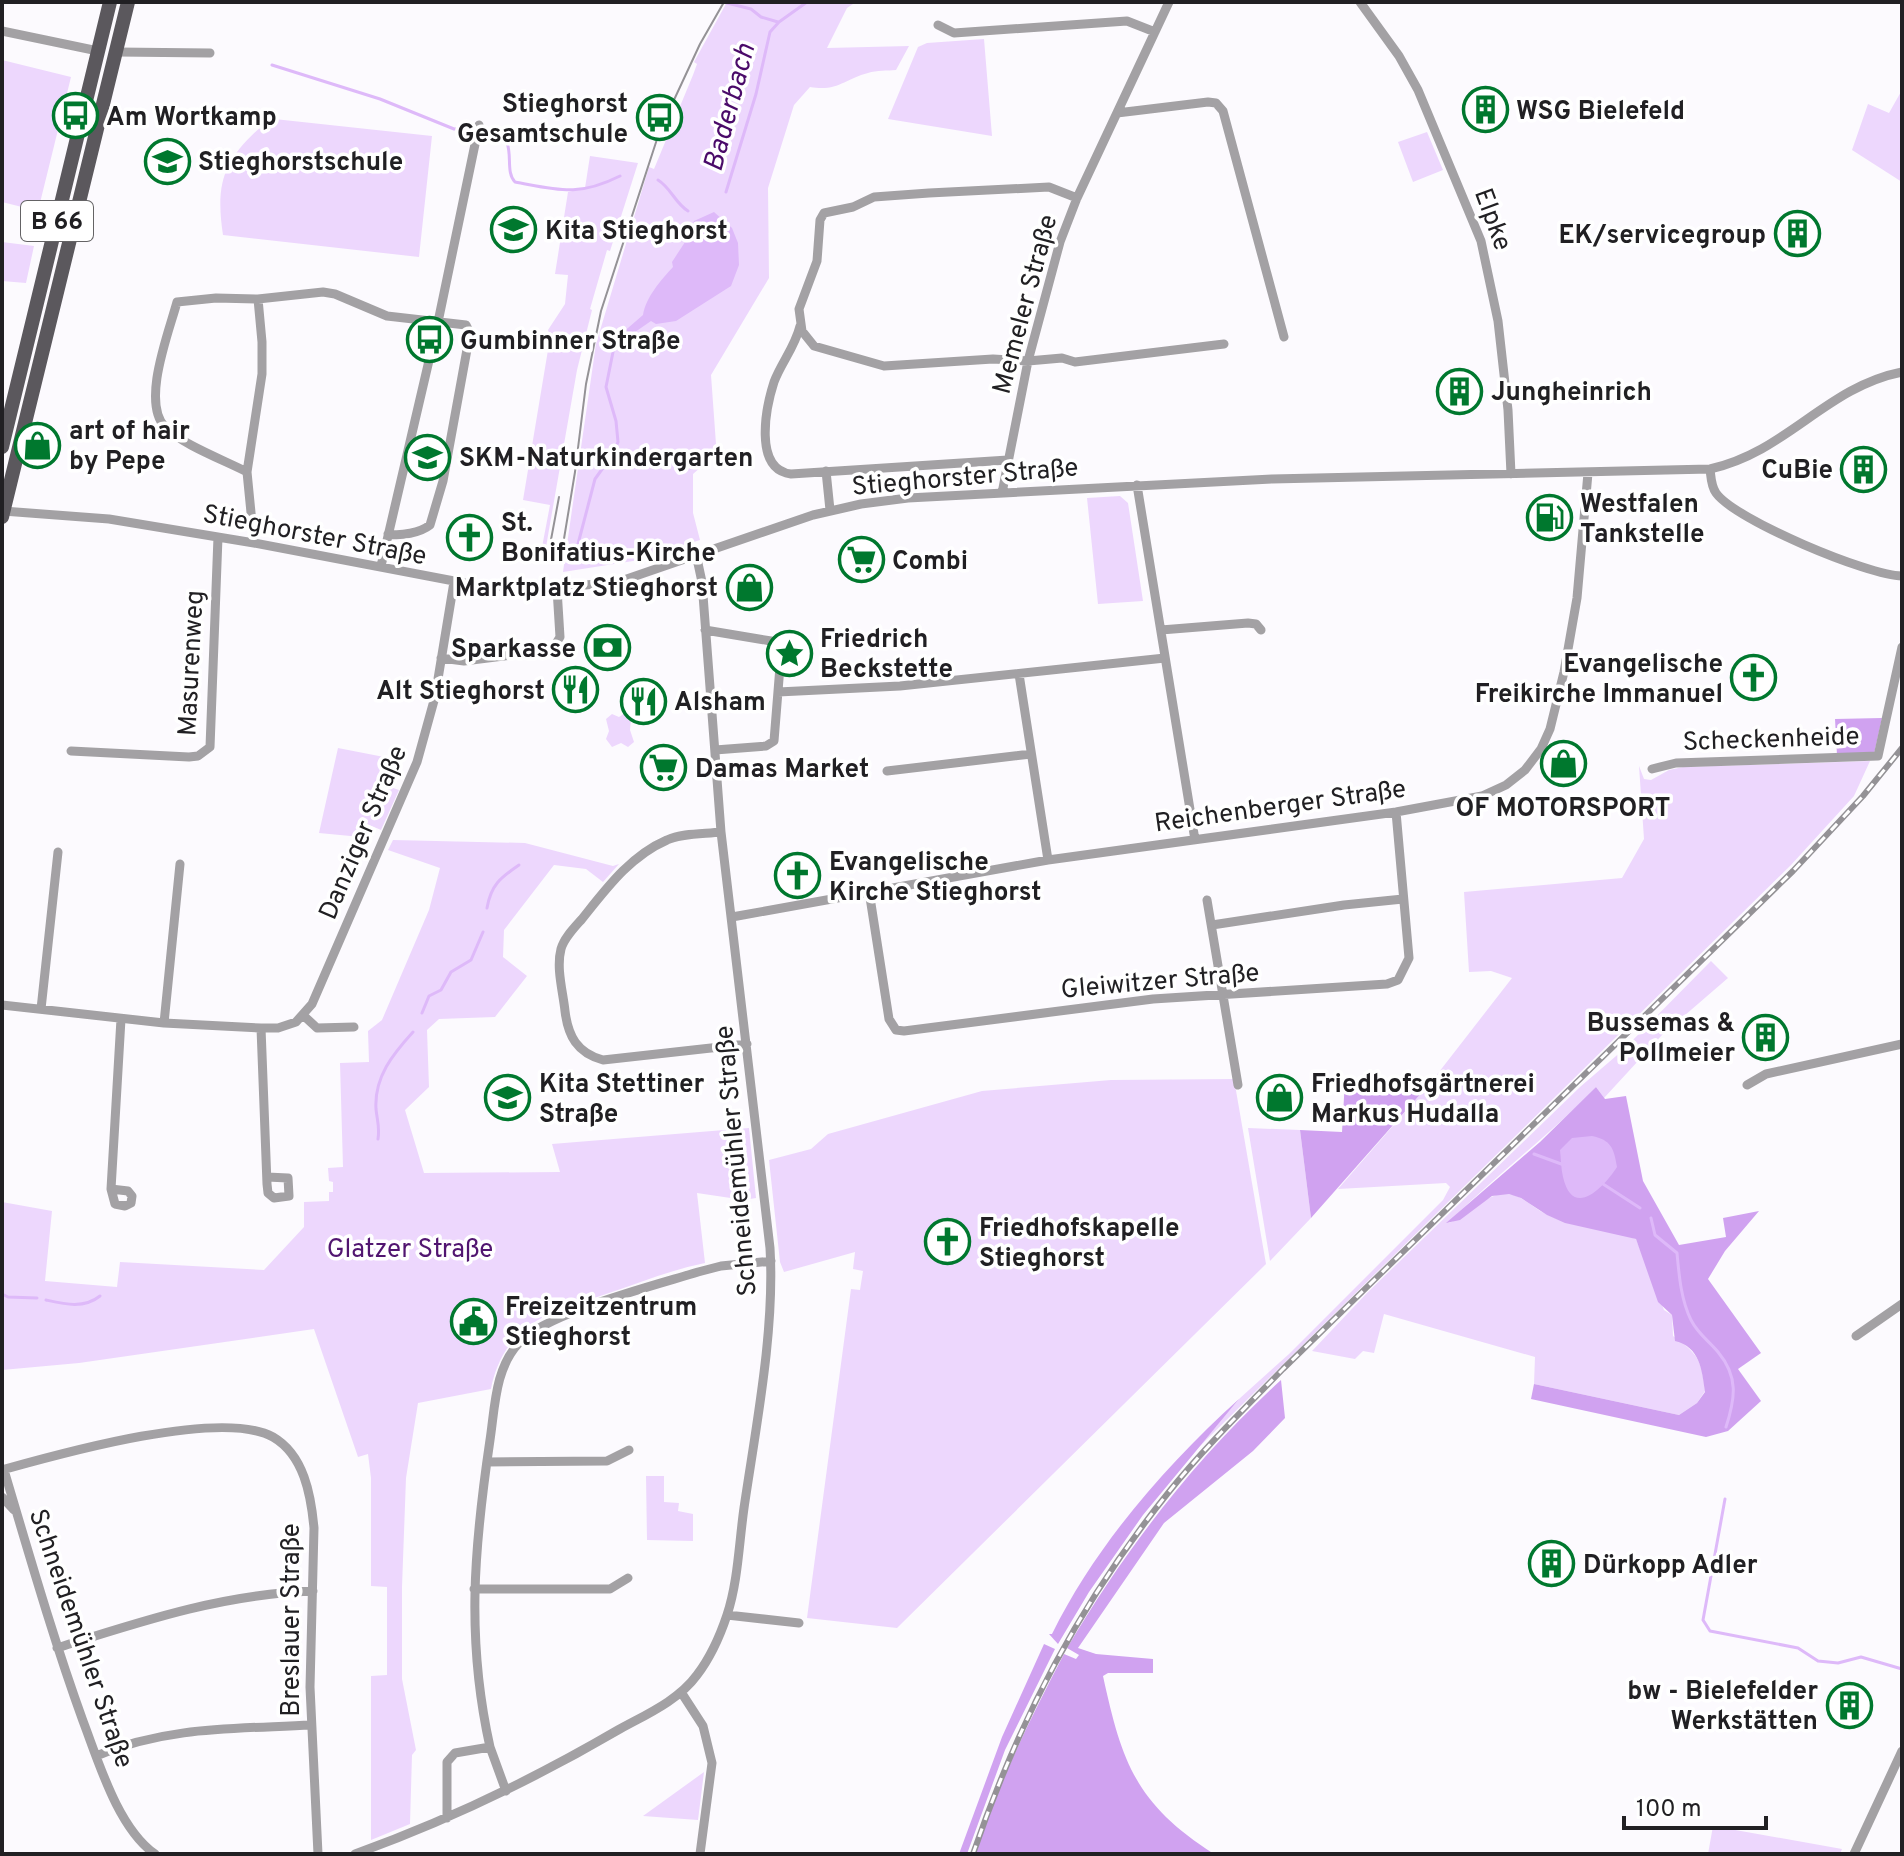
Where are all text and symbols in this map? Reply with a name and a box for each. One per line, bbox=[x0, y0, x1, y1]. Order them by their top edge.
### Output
water label: Baderbach bbox=[697, 40, 765, 176]
building icon: WSG Bielefeld bbox=[1461, 86, 1509, 134]
place label: Stieghorst Gesamtschule bbox=[457, 89, 628, 152]
bus stop icon: Am Wortkamp bbox=[51, 92, 99, 140]
bus stop icon: Stieghorst Gesamtschule bbox=[635, 94, 683, 142]
place label: WSG Bielefeld bbox=[1516, 96, 1685, 129]
place label: Am Wortkamp bbox=[106, 102, 277, 135]
school or university icon: Stieghorstschule bbox=[143, 137, 191, 185]
place label: Stieghorstschule bbox=[198, 147, 403, 180]
street label: Elpke bbox=[1465, 184, 1518, 256]
road number: B 66 bbox=[21, 201, 93, 241]
school or university icon: Kita Stieghorst bbox=[490, 206, 538, 254]
building icon: EK/servicegroup bbox=[1773, 210, 1821, 258]
street label: Memeler Straße bbox=[987, 211, 1066, 398]
place label: Kita Stieghorst bbox=[545, 216, 728, 249]
place label: EK/servicegroup bbox=[1558, 220, 1766, 253]
bus stop icon: Gumbinner Straße bbox=[405, 316, 453, 364]
place label: Gumbinner Straße bbox=[460, 326, 680, 359]
building icon: Jungheinrich bbox=[1436, 367, 1484, 415]
place label: Jungheinrich bbox=[1491, 377, 1652, 410]
place label: art of hair by Pepe bbox=[69, 416, 190, 479]
shop icon: art of hair by Pepe bbox=[14, 421, 62, 469]
school or university icon: SKM-Naturkindergarten bbox=[404, 433, 452, 481]
place label: SKM-Naturkindergarten bbox=[459, 443, 753, 476]
building icon: CuBie bbox=[1840, 445, 1888, 493]
street label: Stieghorster Straße bbox=[851, 452, 1080, 505]
place label: CuBie bbox=[1761, 455, 1833, 488]
place label: Westfalen Tankstelle bbox=[1580, 489, 1705, 552]
fuel station icon: Westfalen Tankstelle bbox=[1525, 494, 1573, 542]
street label: Stieghorster Straße bbox=[200, 499, 429, 574]
place label: St. Bonifatius-Kirche bbox=[501, 508, 716, 571]
church icon: St. Bonifatius-Kirche bbox=[446, 513, 494, 561]
supermarket icon: Combi bbox=[837, 536, 885, 584]
place label: Combi bbox=[892, 546, 968, 579]
shop icon: Marktplatz Stieghorst bbox=[725, 563, 773, 611]
place label: Marktplatz Stieghorst bbox=[455, 573, 718, 606]
street label: Masurenweg bbox=[172, 589, 213, 737]
bank icon: Sparkasse bbox=[583, 624, 631, 672]
place label: Friedrich Beckstette bbox=[820, 624, 953, 687]
place icon: Friedrich Beckstette bbox=[765, 629, 813, 677]
place label: Sparkasse bbox=[451, 634, 576, 667]
place label: Evangelische Freikirche Immanuel bbox=[1475, 649, 1723, 712]
church icon: Evangelische Freikirche Immanuel bbox=[1730, 654, 1778, 702]
restaurant icon: Alt Stieghorst bbox=[552, 666, 600, 714]
place label: Alt Stieghorst bbox=[376, 676, 545, 709]
restaurant icon: Alsham bbox=[619, 677, 667, 725]
place label: Alsham bbox=[674, 687, 766, 720]
street label: Scheckenheide bbox=[1682, 721, 1860, 760]
shop icon: OF MOTORSPORT bbox=[1539, 740, 1587, 788]
street label: Danziger Straße bbox=[313, 741, 416, 925]
supermarket icon: Damas Market bbox=[640, 744, 688, 792]
place label: Damas Market bbox=[695, 754, 869, 787]
street label: Reichenberger Straße bbox=[1152, 773, 1408, 841]
place label: OF MOTORSPORT bbox=[1456, 793, 1670, 826]
place label: Evangelische Kirche Stieghorst bbox=[829, 847, 1041, 910]
church icon: Evangelische Kirche Stieghorst bbox=[774, 852, 822, 900]
street label: Gleiwitzer Straße bbox=[1060, 957, 1261, 1008]
place label: Bussemas & Pollmeier bbox=[1587, 1008, 1735, 1071]
building icon: Bussemas & Pollmeier bbox=[1742, 1013, 1790, 1061]
street label: Schneidemühler Straße bbox=[709, 1024, 766, 1298]
place label: Kita Stettiner Straße bbox=[539, 1069, 704, 1132]
place label: Friedhofsgärtnerei Markus Hudalla bbox=[1311, 1069, 1535, 1132]
school or university icon: Kita Stettiner Straße bbox=[484, 1074, 532, 1122]
shop icon: Friedhofsgärtnerei Markus Hudalla bbox=[1256, 1074, 1304, 1122]
place label: Friedhofskapelle Stieghorst bbox=[979, 1213, 1180, 1276]
church icon: Friedhofskapelle Stieghorst bbox=[924, 1218, 972, 1266]
park label: Glatzer Straße bbox=[327, 1234, 493, 1267]
place label: Freizeitzentrum Stieghorst bbox=[505, 1292, 697, 1355]
public building icon: Freizeitzentrum Stieghorst bbox=[450, 1297, 498, 1345]
street label: Schneidemühler Straße bbox=[20, 1505, 139, 1773]
street label: Breslauer Straße bbox=[276, 1523, 309, 1717]
building icon: Dürkopp Adler bbox=[1528, 1540, 1576, 1588]
place label: Dürkopp Adler bbox=[1583, 1550, 1758, 1583]
place label: bw - Bielefelder Werkstätten bbox=[1627, 1676, 1818, 1739]
building icon: bw - Bielefelder Werkstätten bbox=[1825, 1681, 1873, 1729]
scale bar bbox=[1624, 1780, 1766, 1830]
text: 100 m bbox=[1636, 1795, 1702, 1825]

